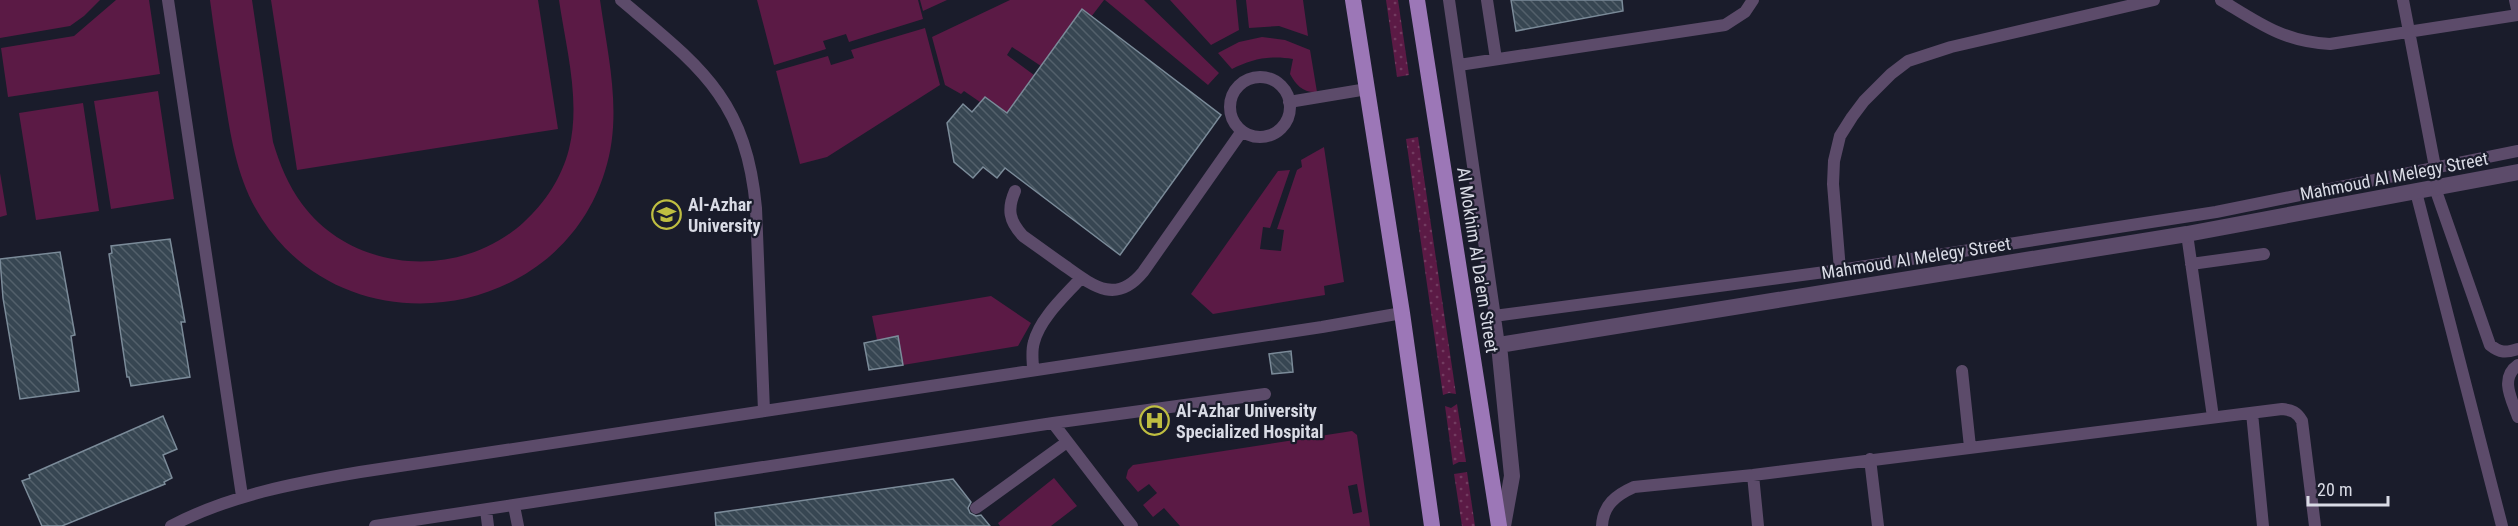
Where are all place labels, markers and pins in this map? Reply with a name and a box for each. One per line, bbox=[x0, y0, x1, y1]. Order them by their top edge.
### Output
place label: Al-Azhar University bbox=[688, 194, 760, 236]
school or university icon: Al-Azhar University bbox=[651, 198, 683, 230]
place label: Al-Azhar University Specialized Hospital bbox=[1176, 400, 1323, 442]
hospital icon: Al-Azhar University Specialized Hospital bbox=[1139, 404, 1171, 436]

